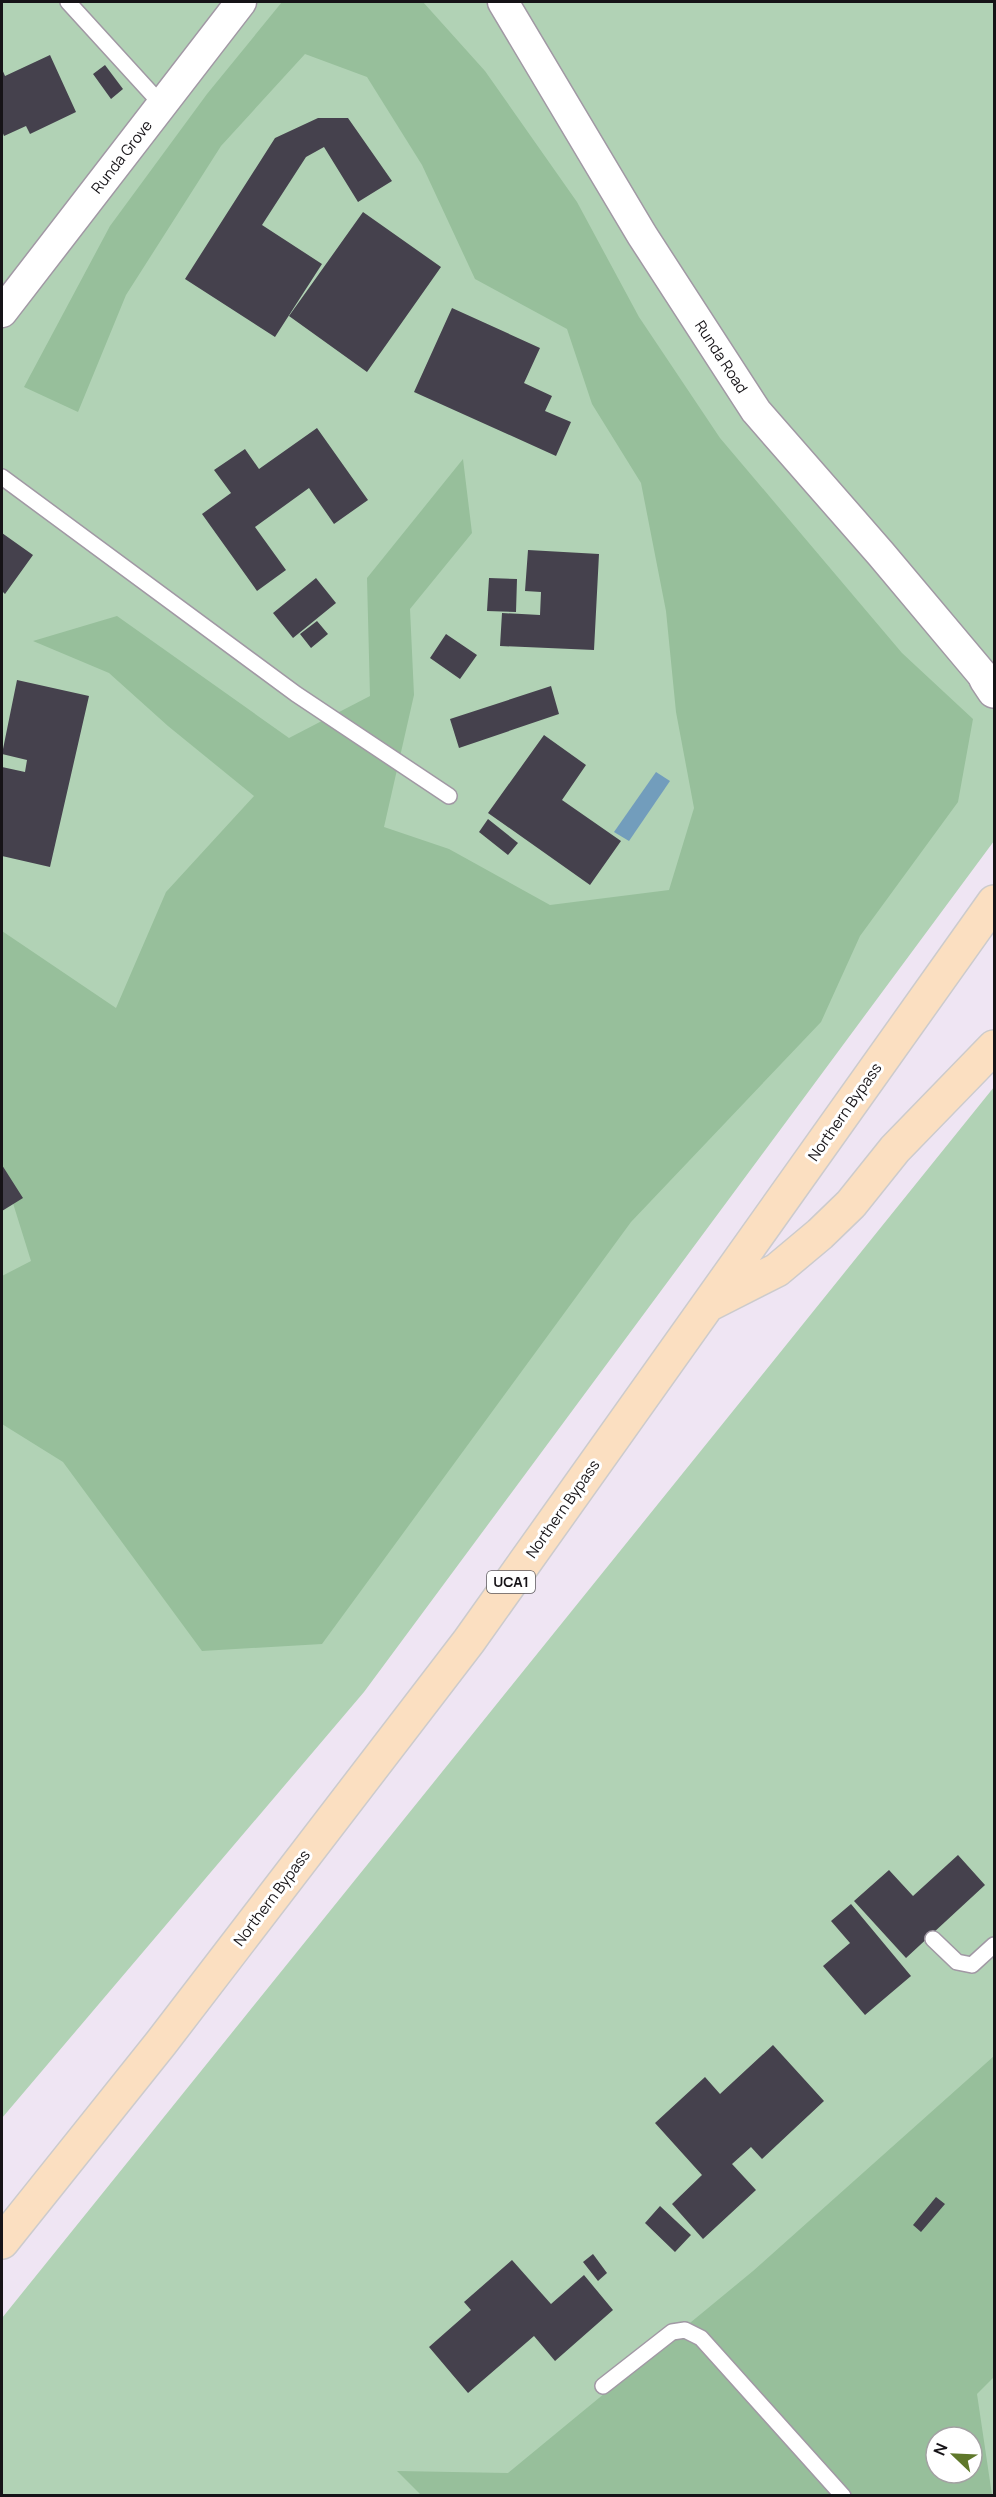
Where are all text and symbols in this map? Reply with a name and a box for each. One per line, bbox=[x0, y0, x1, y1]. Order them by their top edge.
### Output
street label: Runda Grove bbox=[86, 115, 157, 198]
street label: Runda Road bbox=[690, 316, 753, 397]
street label: Northern Bypass bbox=[803, 1058, 886, 1165]
street label: Northern Bypass bbox=[521, 1455, 604, 1562]
road number: UCA1 bbox=[487, 1571, 535, 1593]
street label: Northern Bypass bbox=[228, 1845, 315, 1950]
north arrow bbox=[924, 2425, 984, 2485]
text: N bbox=[928, 2440, 953, 2459]

